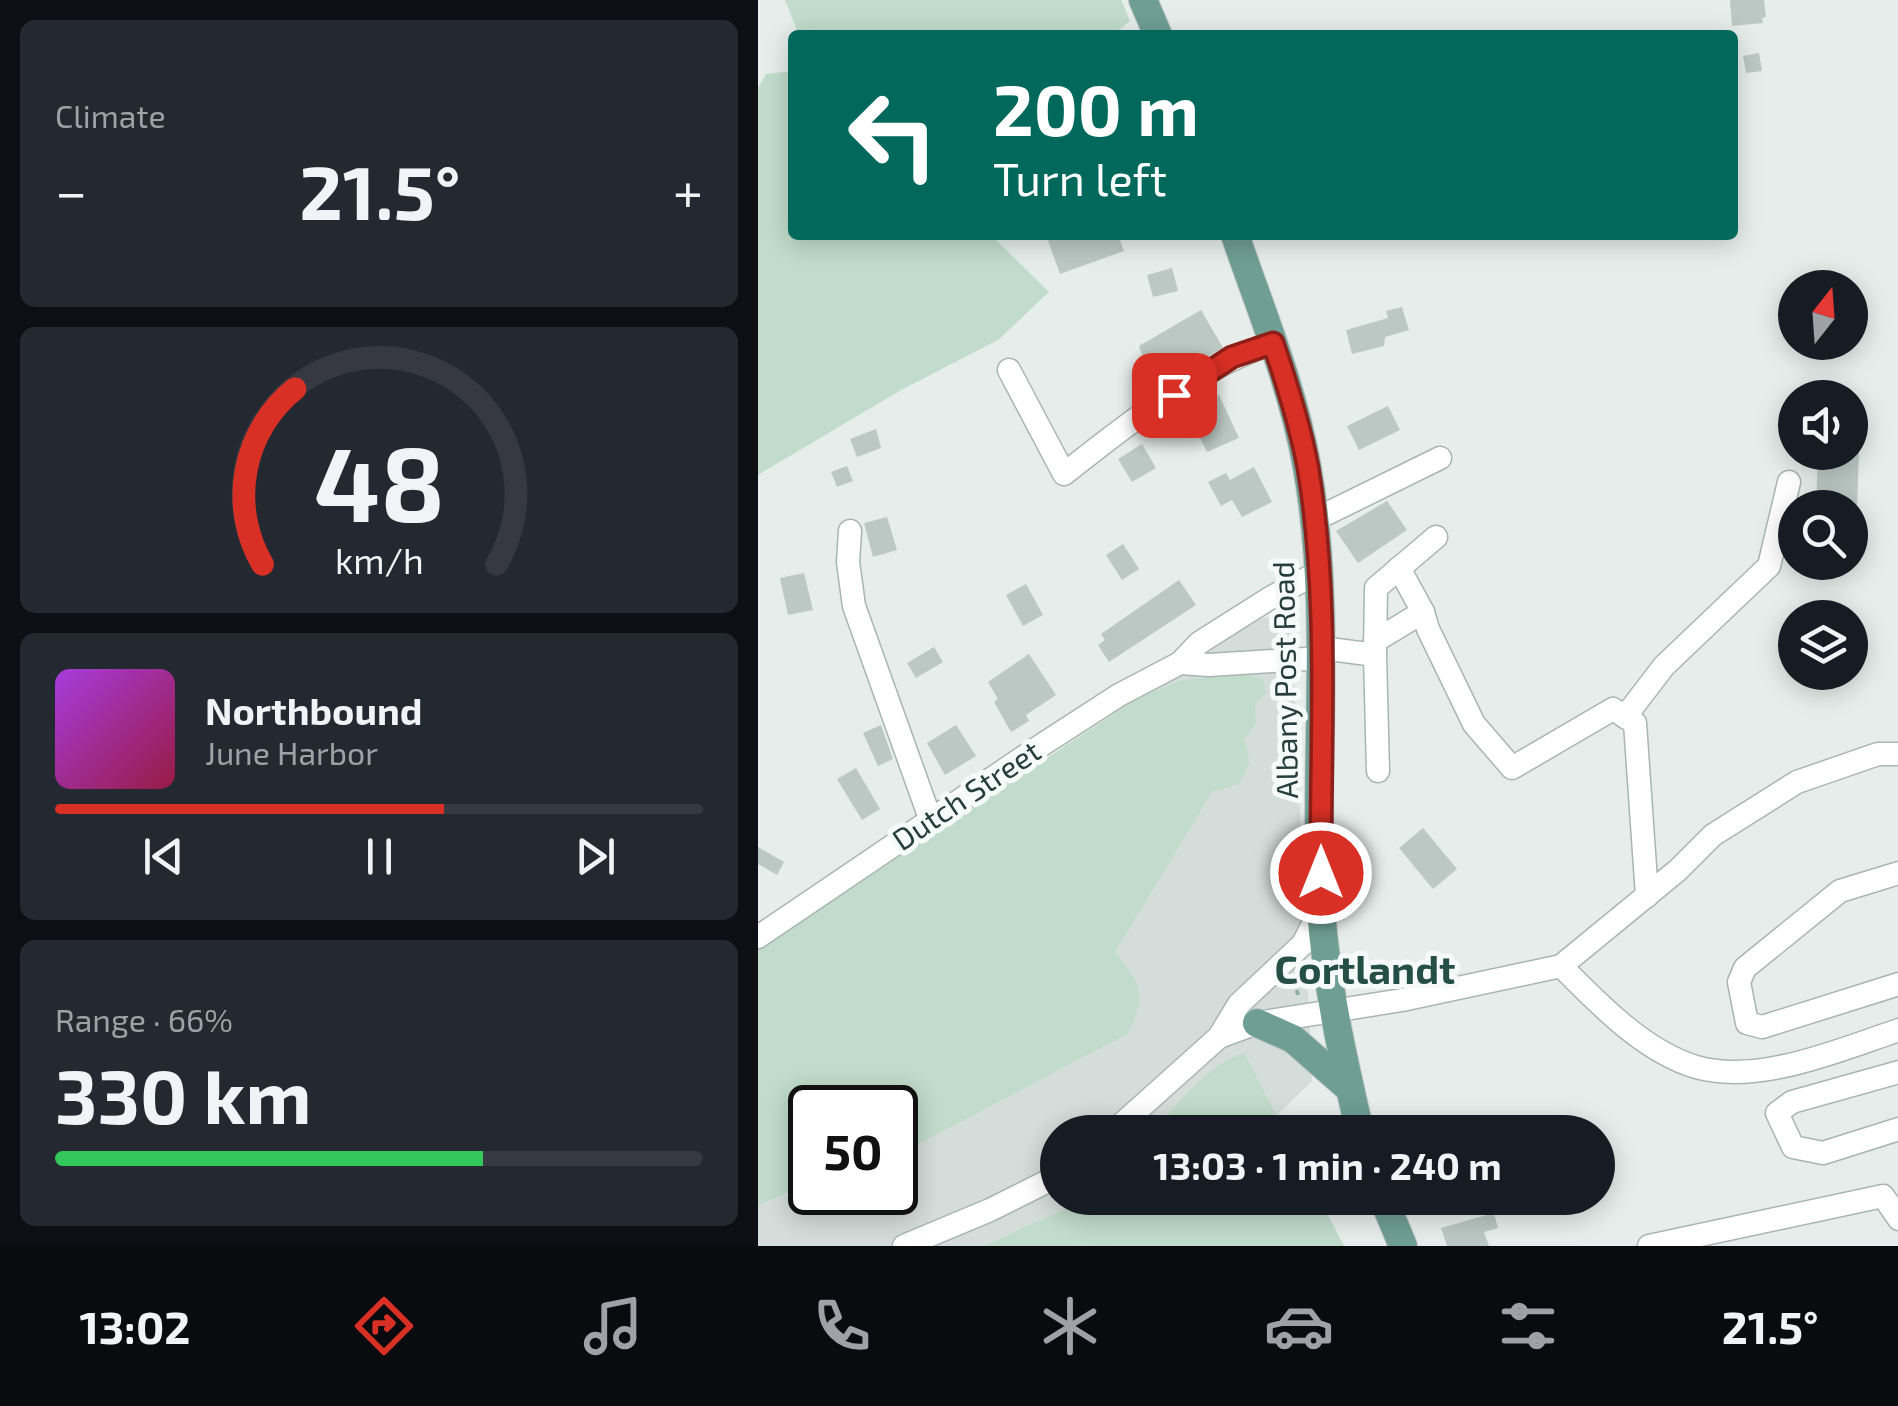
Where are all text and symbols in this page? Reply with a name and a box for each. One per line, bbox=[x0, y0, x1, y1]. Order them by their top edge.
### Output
text: 200 m bbox=[993, 66, 1199, 150]
icon: left bbox=[828, 70, 958, 200]
text: Climate bbox=[55, 96, 166, 134]
text: 21.5° bbox=[299, 145, 461, 235]
text: Turn left bbox=[993, 151, 1167, 205]
text: − bbox=[55, 157, 87, 223]
text: + bbox=[673, 157, 703, 223]
north arrow bbox=[1778, 270, 1868, 360]
map controls bbox=[1778, 270, 1868, 690]
pin bbox=[1132, 353, 1217, 438]
icon: arrive bbox=[1147, 368, 1202, 423]
button: sound bbox=[1778, 380, 1868, 470]
text: 48 bbox=[313, 418, 445, 543]
button: search bbox=[1778, 490, 1868, 580]
text: km/h bbox=[335, 538, 423, 581]
street label: Albany Post Road bbox=[1264, 561, 1304, 799]
button: layers bbox=[1778, 600, 1868, 690]
text: Northbound bbox=[205, 687, 423, 733]
street label: Dutch Street bbox=[885, 732, 1047, 857]
text: June Harbor bbox=[205, 733, 378, 771]
position arrow bbox=[1269, 821, 1373, 925]
icon: previous bbox=[136, 829, 191, 884]
icon: pause bbox=[352, 829, 407, 884]
icon: next bbox=[568, 829, 623, 884]
district label: Cortlandt bbox=[1275, 944, 1455, 992]
text: Range · 66% bbox=[55, 1000, 233, 1038]
text: 330 km bbox=[55, 1049, 312, 1139]
speed limit sign: 50 bbox=[788, 1085, 918, 1215]
text: 13:03 · 1 min · 240 m bbox=[1153, 1142, 1502, 1188]
icon: directions bbox=[349, 1291, 419, 1361]
icon: music bbox=[578, 1291, 648, 1361]
icon: phone bbox=[807, 1291, 877, 1361]
icon: climate bbox=[1035, 1291, 1105, 1361]
icon: car bbox=[1264, 1291, 1334, 1361]
icon: filters bbox=[1493, 1291, 1563, 1361]
text: 13:02 bbox=[79, 1299, 190, 1353]
text: 21.5° bbox=[1722, 1299, 1819, 1353]

